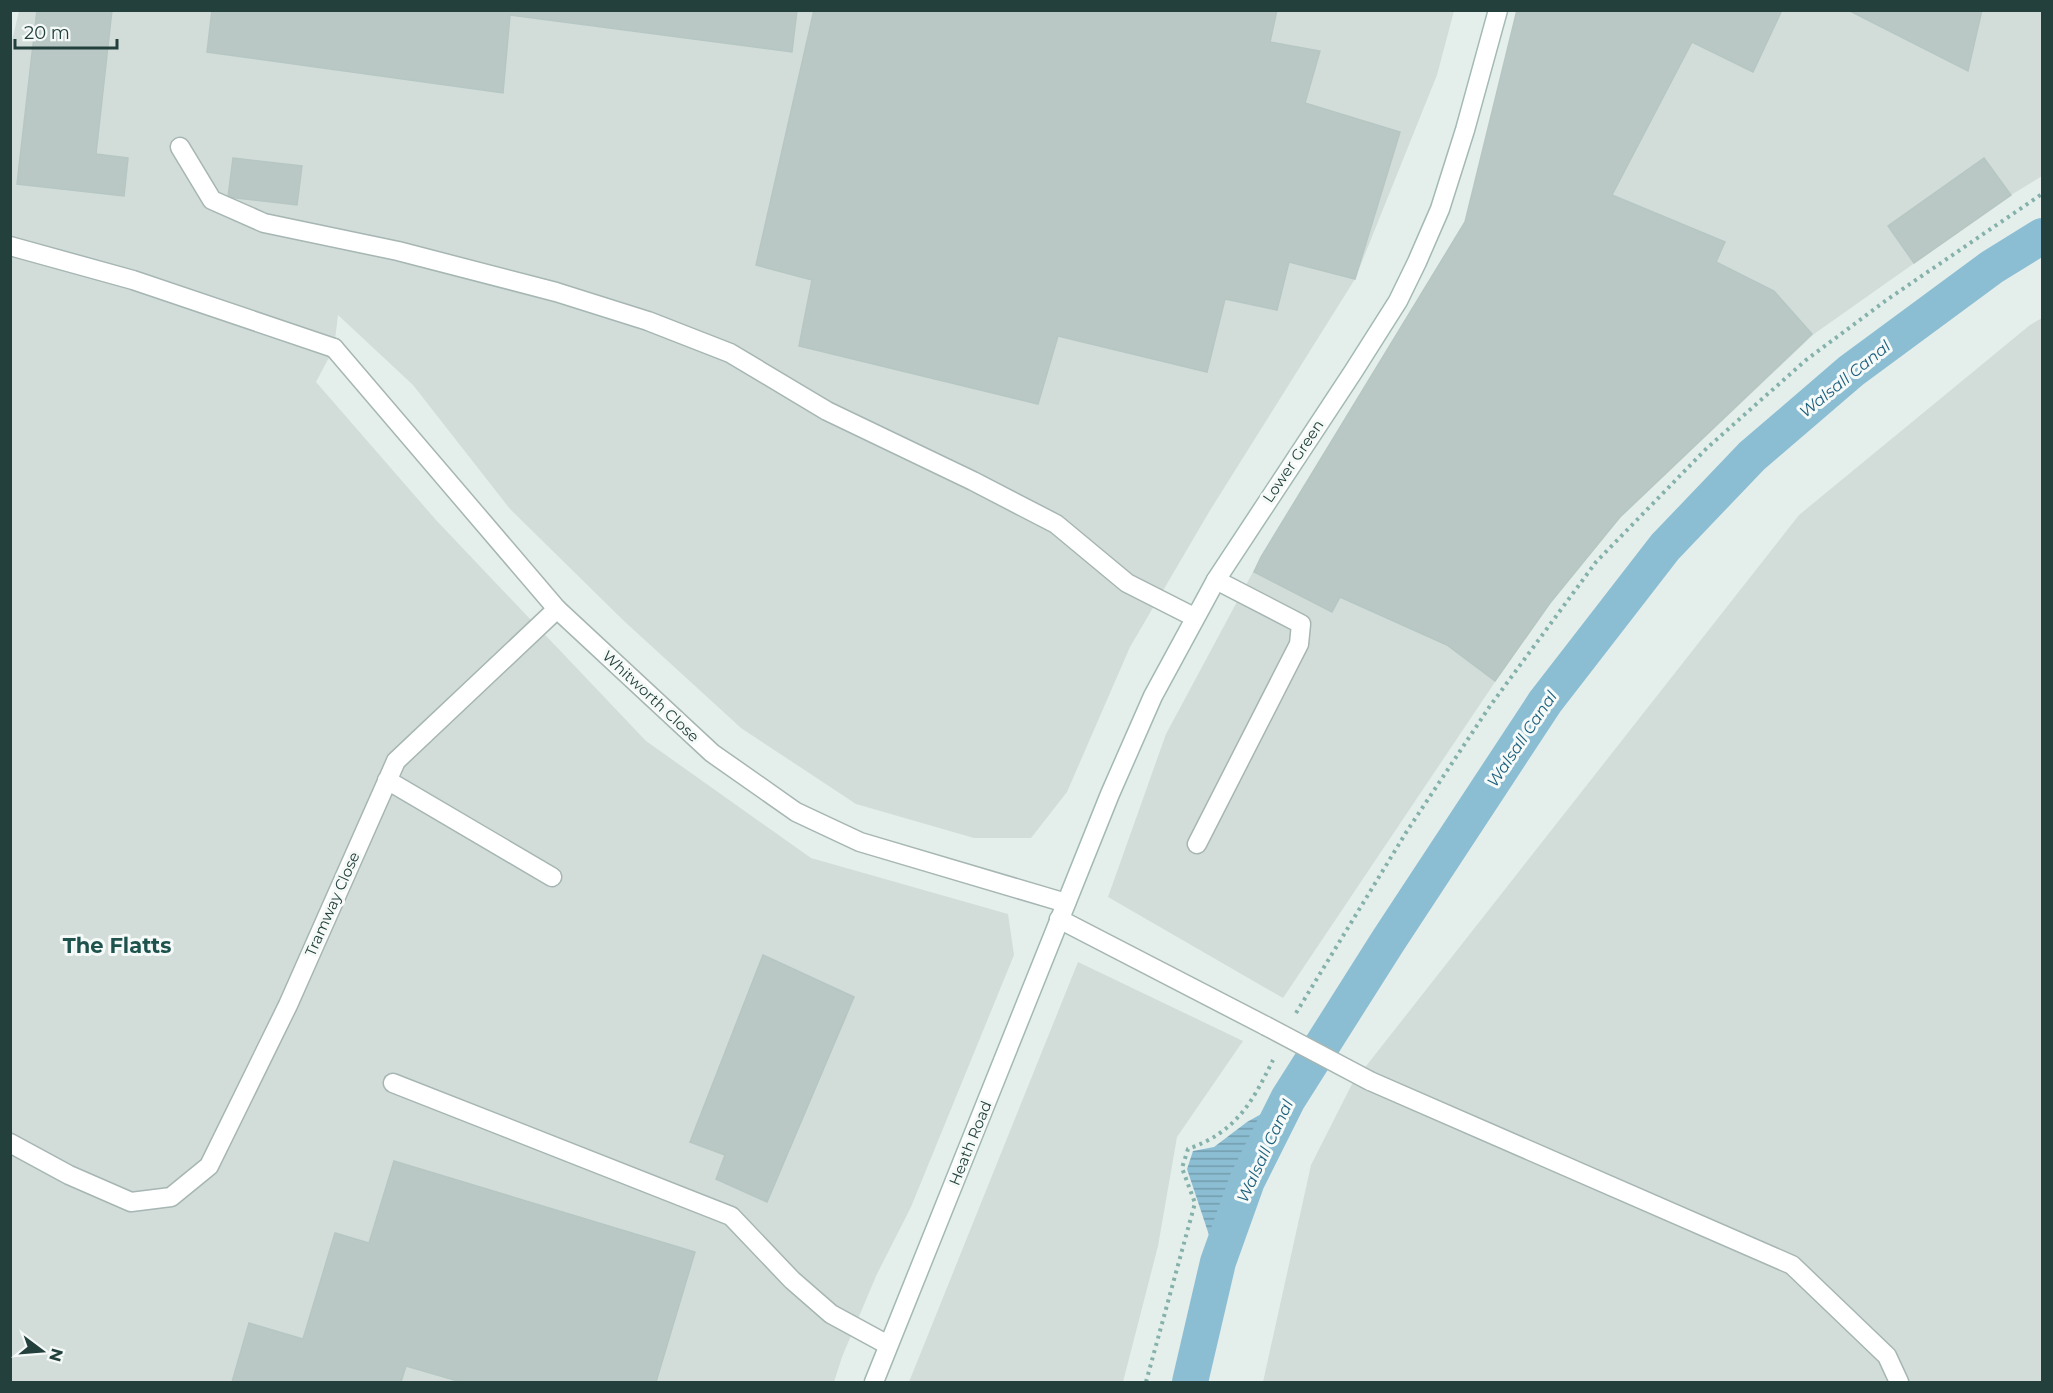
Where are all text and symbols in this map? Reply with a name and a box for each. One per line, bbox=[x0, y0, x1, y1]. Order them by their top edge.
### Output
scale bar bbox=[15, 12, 117, 50]
text: 20 m bbox=[24, 22, 70, 44]
water label: Walsall Canal bbox=[1796, 336, 1895, 421]
street label: Lower Green bbox=[1258, 416, 1328, 506]
street label: Whitworth Close bbox=[599, 646, 703, 746]
water label: Walsall Canal bbox=[1483, 687, 1561, 790]
street label: Tramway Close bbox=[300, 849, 364, 959]
district label: The Flatts bbox=[63, 933, 171, 958]
water label: Walsall Canal bbox=[1233, 1096, 1297, 1205]
street label: Heath Road bbox=[944, 1098, 996, 1188]
north arrow bbox=[12, 1321, 72, 1381]
text: N bbox=[45, 1346, 67, 1364]

